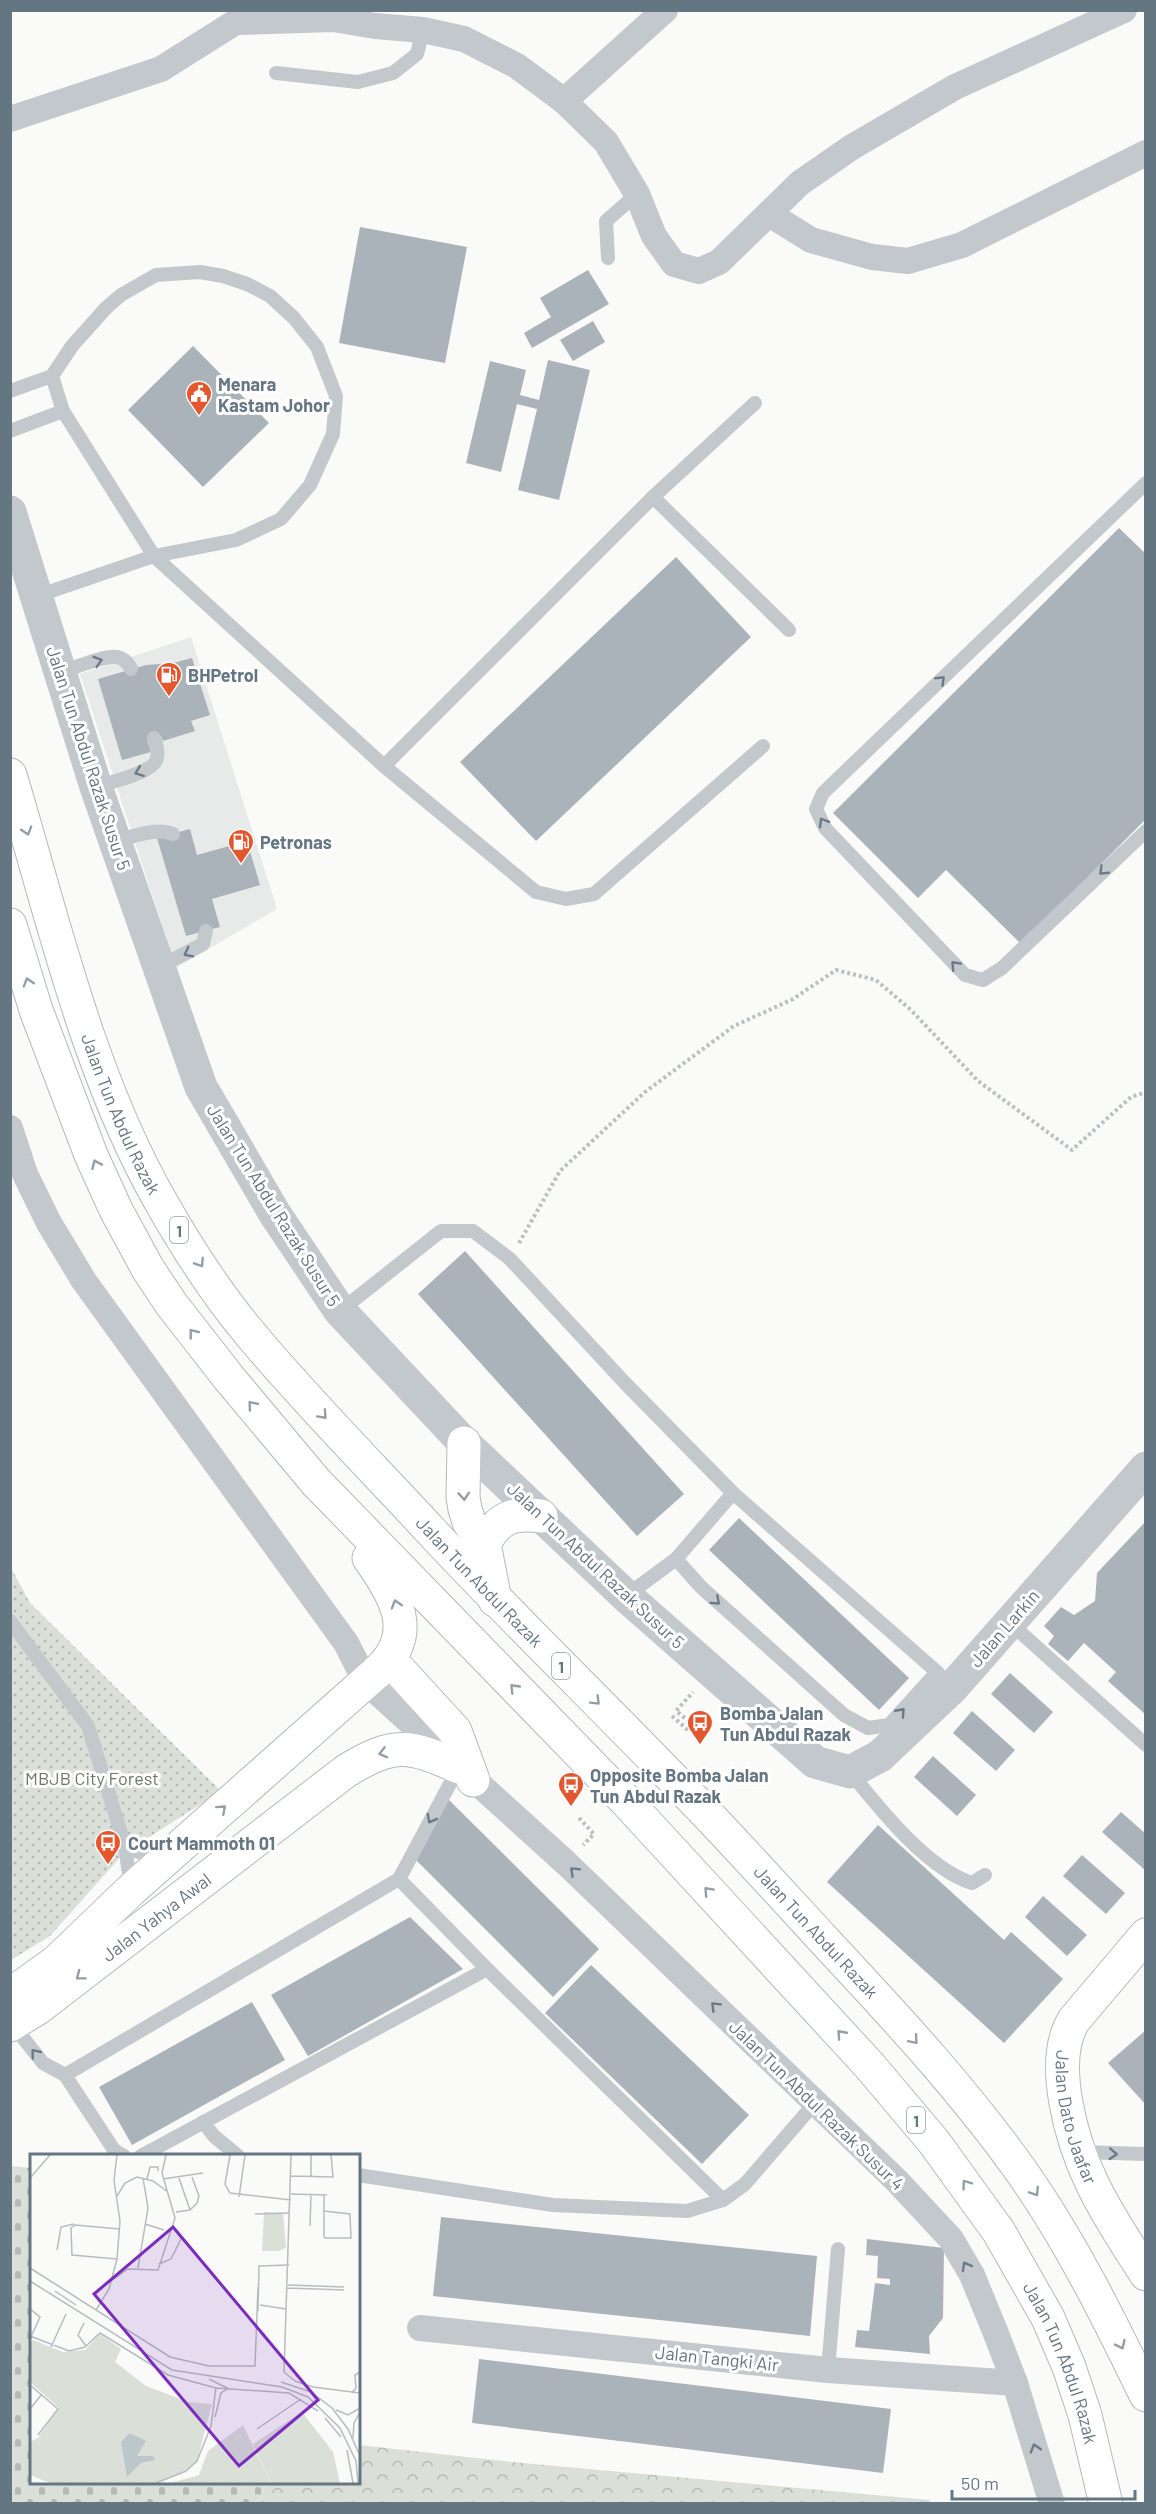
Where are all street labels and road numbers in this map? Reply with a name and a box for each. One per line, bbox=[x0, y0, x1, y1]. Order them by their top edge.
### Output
street label: Jalan Tun Abdul Razak Susur 5 bbox=[42, 643, 136, 873]
street label: Jalan Tun Abdul Razak bbox=[77, 1031, 165, 1198]
street label: Jalan Tun Abdul Razak Susur 5 bbox=[203, 1100, 345, 1310]
road number: 1 bbox=[170, 1217, 188, 1243]
street label: Jalan Tun Abdul Razak Susur 5 bbox=[503, 1477, 689, 1653]
street label: Jalan Tun Abdul Razak bbox=[412, 1512, 548, 1651]
street label: Jalan Larkin bbox=[964, 1585, 1044, 1671]
road number: 1 bbox=[552, 1653, 570, 1679]
street label: Jalan Tun Abdul Razak bbox=[750, 1861, 883, 2003]
street label: Jalan Yahya Awal bbox=[97, 1868, 215, 1966]
street label: Jalan Tun Abdul Razak Susur 4 bbox=[725, 2015, 909, 2195]
street label: Jalan Dato Jaafar bbox=[1052, 2049, 1102, 2188]
road number: 1 bbox=[907, 2107, 925, 2133]
street label: Jalan Tun Abdul Razak bbox=[1019, 2278, 1102, 2446]
street label: Jalan Tangki Air bbox=[654, 2341, 780, 2375]

